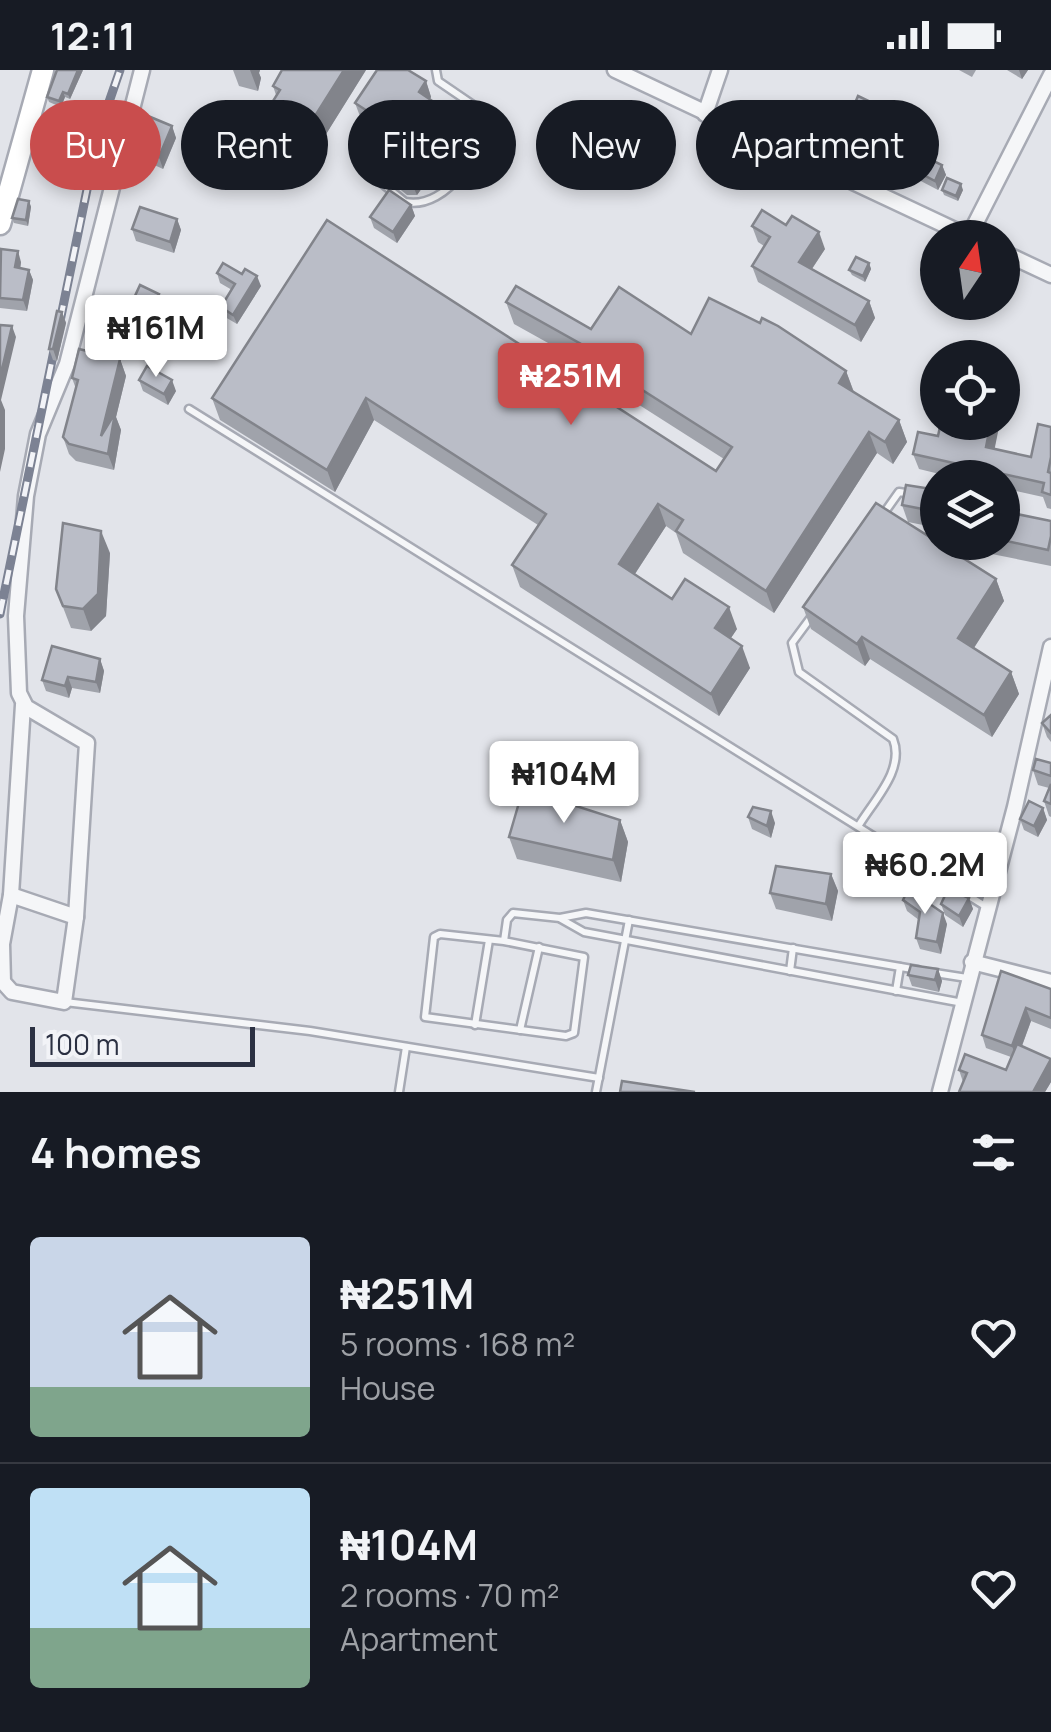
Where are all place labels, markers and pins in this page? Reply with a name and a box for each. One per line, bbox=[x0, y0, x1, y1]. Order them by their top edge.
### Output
pin: ₦161M bbox=[86, 295, 226, 380]
pin: ₦251M bbox=[501, 343, 641, 428]
pin: ₦104M bbox=[494, 741, 634, 826]
pin: ₦60.2M bbox=[844, 832, 1006, 917]

